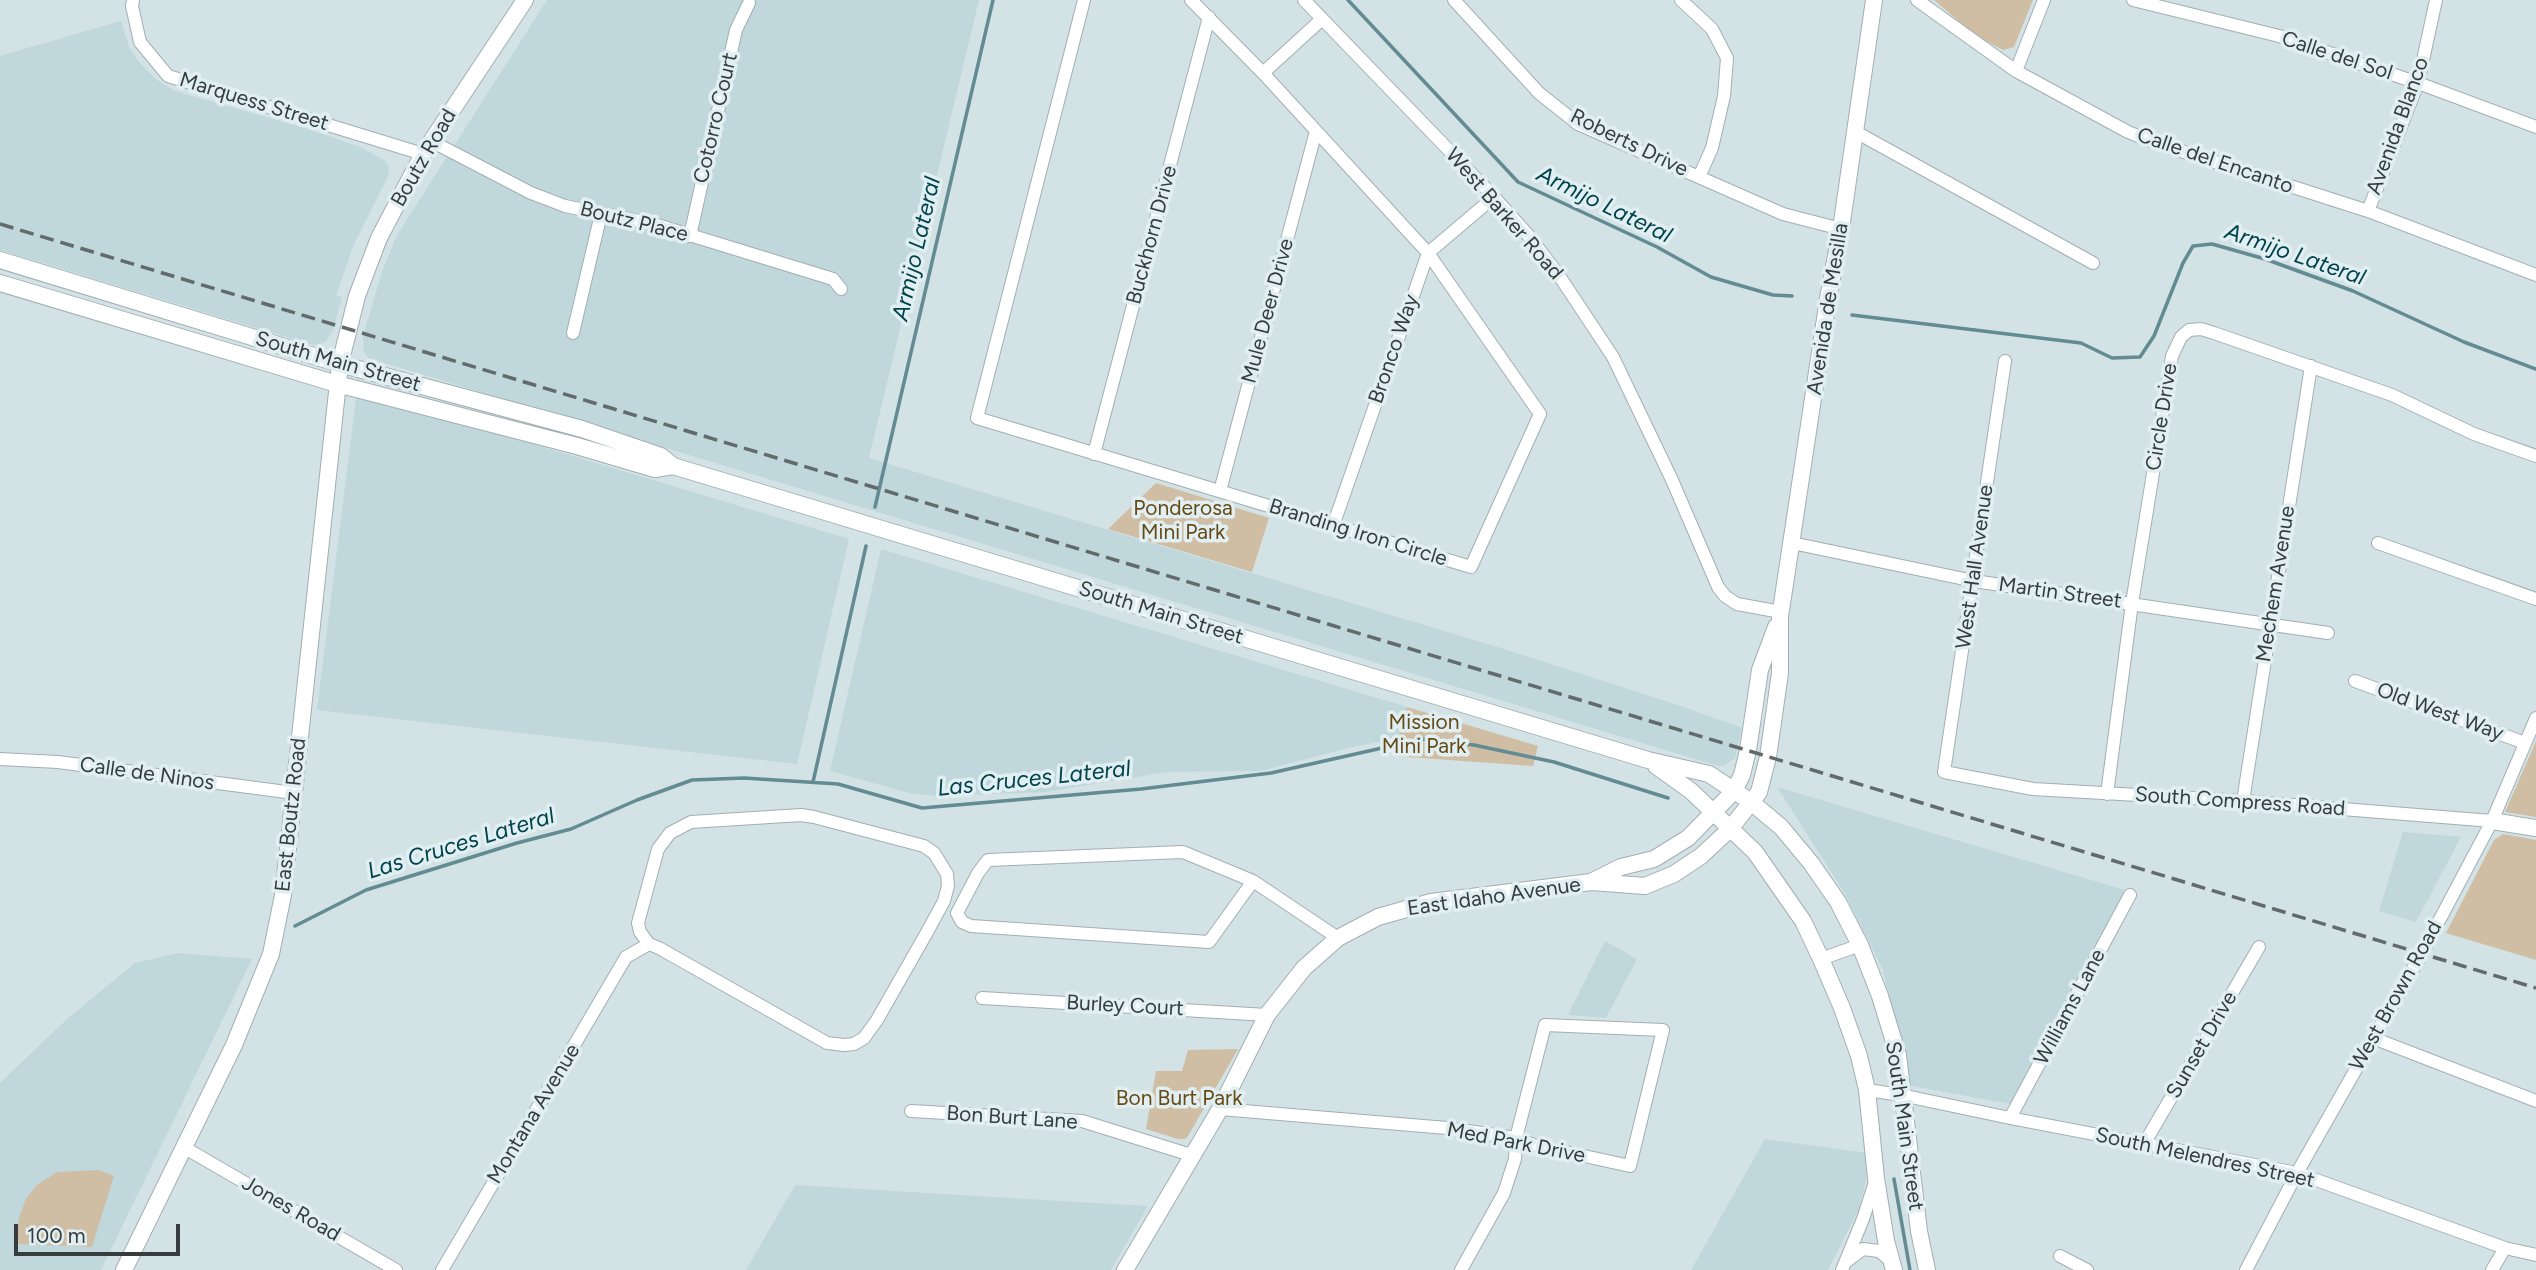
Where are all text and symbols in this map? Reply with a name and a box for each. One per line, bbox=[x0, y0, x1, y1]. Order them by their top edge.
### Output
street label: Calle del Sol bbox=[2278, 26, 2396, 86]
street label: Cotorro Court bbox=[689, 50, 743, 186]
street label: Avenida Blanco bbox=[2361, 54, 2435, 198]
street label: Marquess Street bbox=[176, 67, 332, 137]
street label: Roberts Drive bbox=[1566, 104, 1692, 182]
street label: Boutz Road bbox=[386, 105, 462, 211]
street label: Calle del Encanto bbox=[2134, 122, 2296, 200]
street label: West Barker Road bbox=[1440, 143, 1568, 285]
water label: Armijo Lateral bbox=[1532, 160, 1676, 250]
street label: Buckhorn Drive bbox=[1121, 163, 1183, 307]
water label: Armijo Lateral bbox=[887, 174, 947, 324]
street label: Boutz Place bbox=[577, 196, 691, 248]
water label: Armijo Lateral bbox=[2221, 218, 2369, 292]
street label: Avenida de Mesilla bbox=[1802, 221, 1854, 397]
street label: Mule Deer Drive bbox=[1237, 236, 1299, 386]
street label: Bronco Way bbox=[1364, 291, 1424, 407]
street label: South Main Street bbox=[252, 326, 424, 398]
street label: Circle Drive bbox=[2141, 362, 2183, 472]
street label: West Hall Avenue bbox=[1951, 483, 1999, 651]
street label: Branding Iron Circle bbox=[1266, 494, 1450, 572]
park label: Ponderosa Mini Park bbox=[1133, 496, 1233, 546]
street label: Mechem Avenue bbox=[2251, 504, 2301, 664]
street label: Martin Street bbox=[1997, 572, 2123, 614]
street label: South Main Street bbox=[1076, 576, 1246, 650]
street label: Old West Way bbox=[2373, 677, 2507, 747]
park label: Mission Mini Park bbox=[1382, 710, 1466, 760]
street label: East Boutz Road bbox=[270, 737, 312, 893]
street label: Calle de Ninos bbox=[78, 752, 216, 796]
water label: Las Cruces Lateral bbox=[936, 755, 1132, 803]
street label: South Compress Road bbox=[2134, 782, 2346, 822]
water label: Las Cruces Lateral bbox=[364, 802, 558, 886]
street label: East Idaho Avenue bbox=[1406, 872, 1582, 922]
street label: West Brown Road bbox=[2344, 917, 2448, 1075]
street label: Williams Lane bbox=[2029, 945, 2111, 1069]
street label: Sunset Drive bbox=[2161, 987, 2243, 1103]
street label: Burley Court bbox=[1066, 990, 1184, 1022]
street label: Montana Avenue bbox=[482, 1039, 586, 1189]
street label: South Main Street bbox=[1880, 1040, 1928, 1212]
park label: Bon Burt Park bbox=[1116, 1086, 1242, 1112]
street label: Bon Burt Lane bbox=[946, 1101, 1078, 1135]
street label: Med Park Drive bbox=[1445, 1117, 1587, 1169]
street label: South Melendres Street bbox=[2093, 1122, 2317, 1194]
street label: Jones Road bbox=[237, 1171, 345, 1247]
scale bar bbox=[18, 1210, 184, 1254]
text: 100 m bbox=[27, 1223, 86, 1248]

